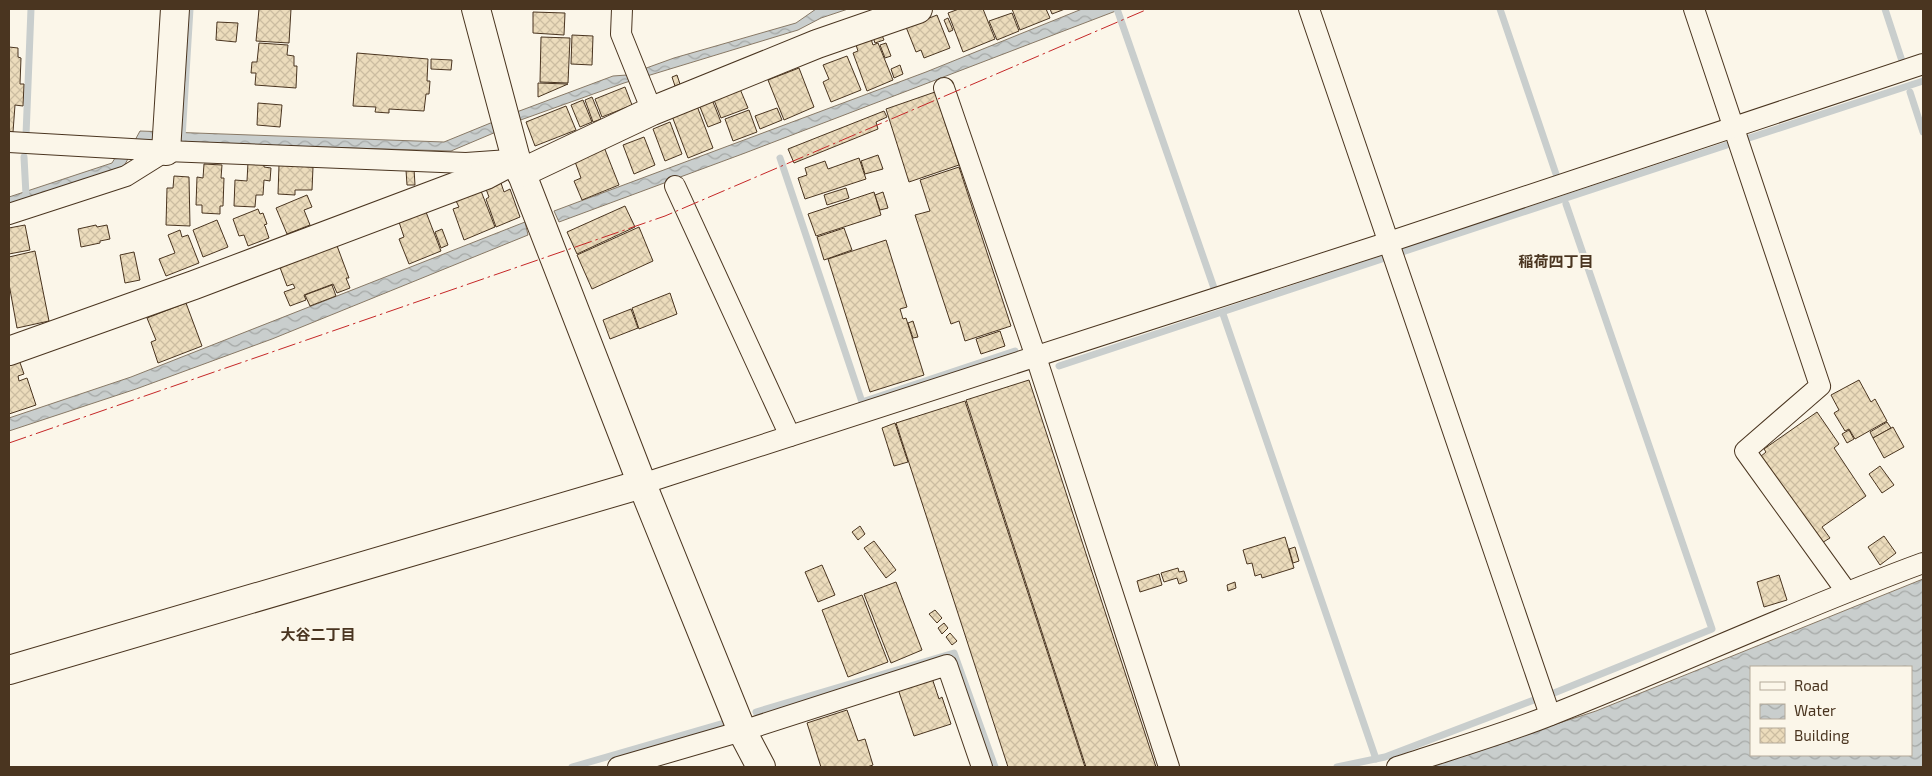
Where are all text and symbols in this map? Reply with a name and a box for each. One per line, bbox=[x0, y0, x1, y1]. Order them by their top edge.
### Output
district label: 稲荷四丁目 bbox=[1518, 252, 1594, 270]
district label: 大谷二丁目 bbox=[280, 625, 356, 643]
legend bbox=[1750, 666, 1912, 756]
text: Road bbox=[1794, 676, 1829, 694]
text: Water bbox=[1794, 701, 1836, 719]
text: Building bbox=[1794, 726, 1850, 744]

